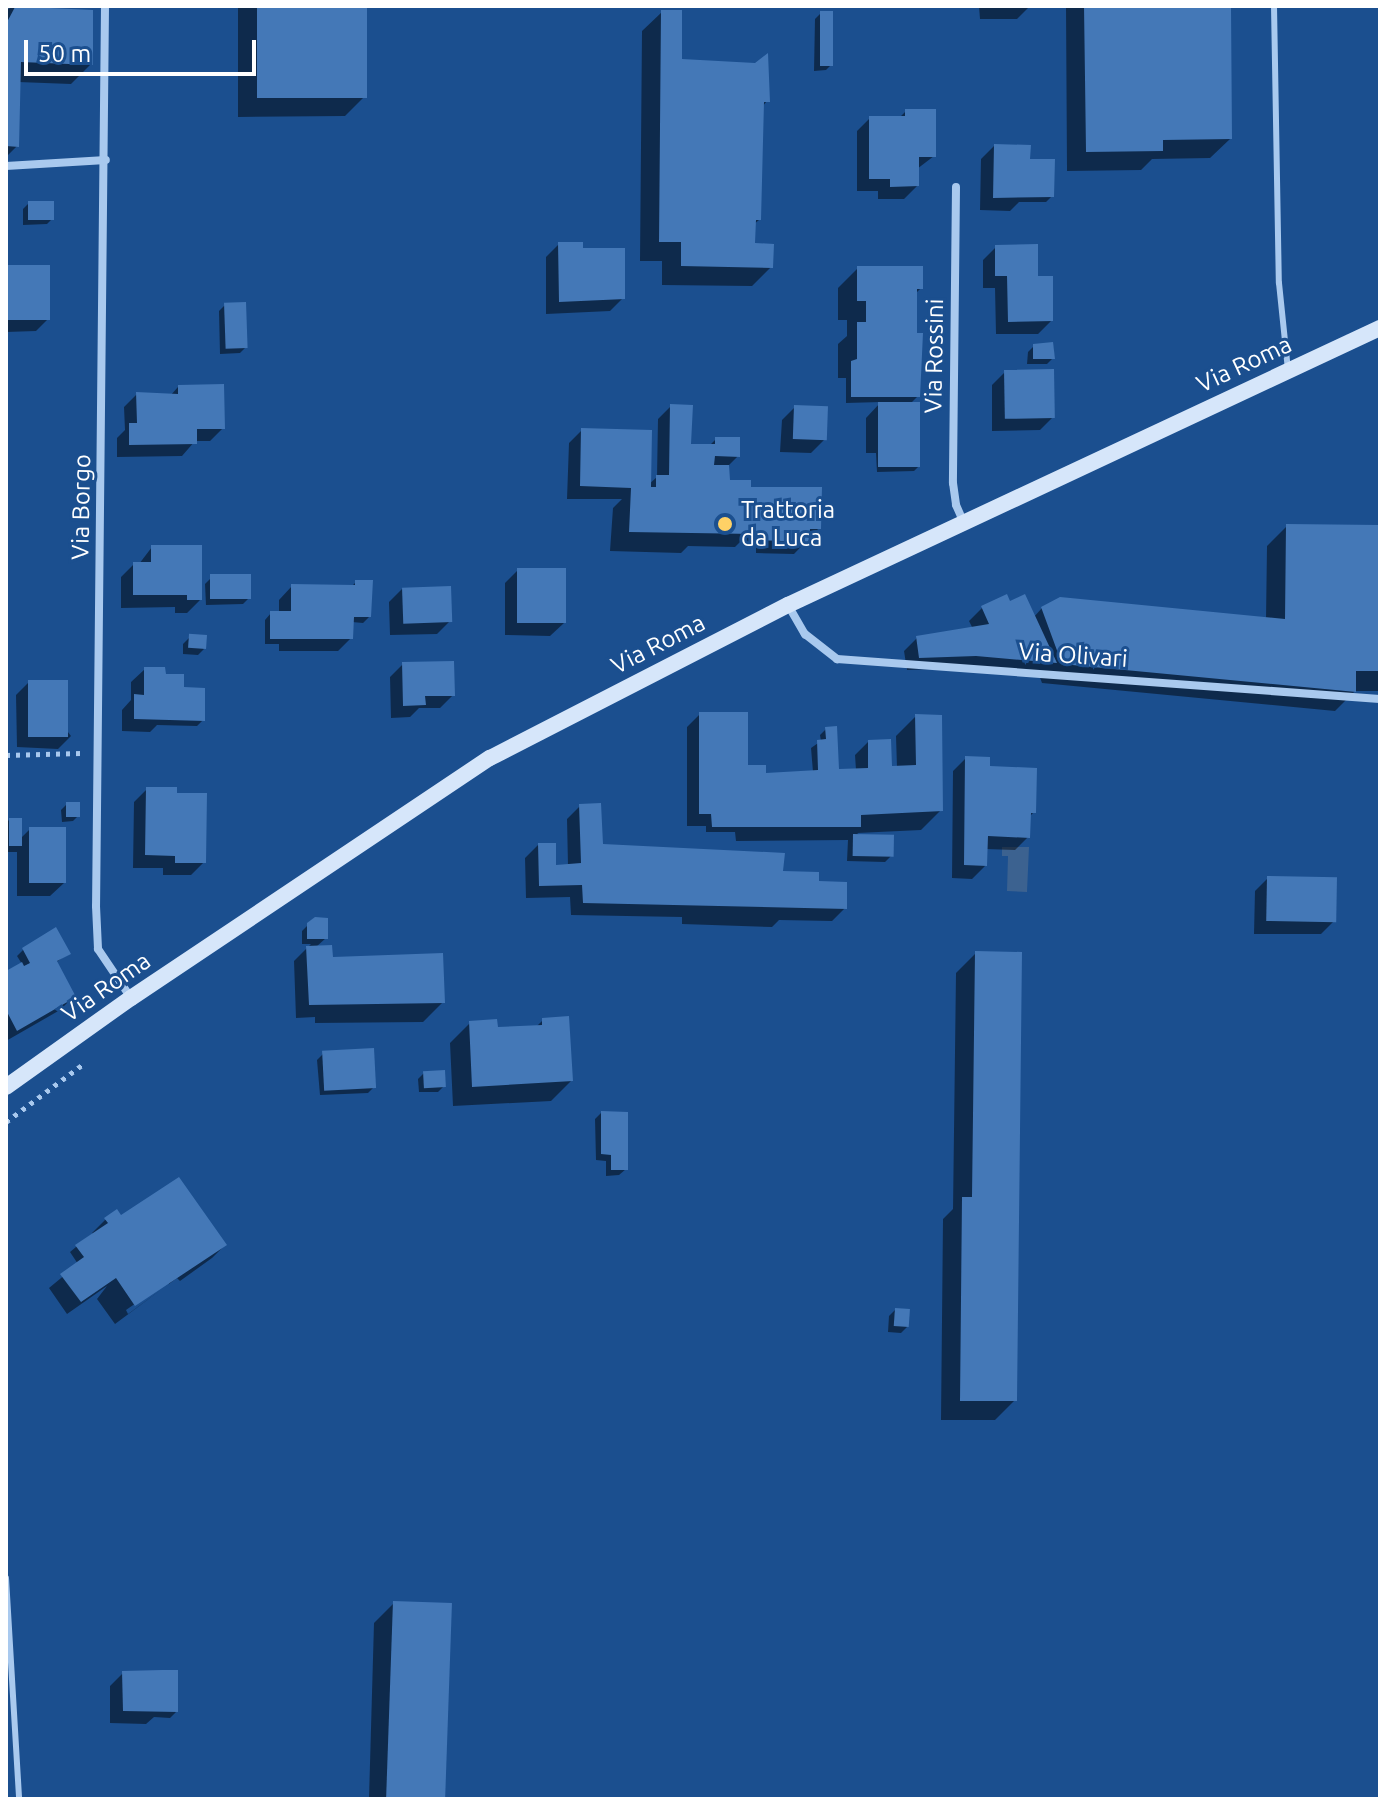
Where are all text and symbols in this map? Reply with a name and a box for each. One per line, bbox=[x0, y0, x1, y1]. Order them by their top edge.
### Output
scale bar bbox=[28, 24, 260, 74]
text: 50 m bbox=[38, 40, 91, 67]
street label: Via Rossini bbox=[919, 298, 949, 414]
street label: Via Roma bbox=[1192, 329, 1296, 399]
street label: Via Borgo bbox=[66, 454, 96, 560]
place label: Trattoria da Luca bbox=[741, 496, 835, 552]
marker: Trattoria da Luca bbox=[716, 515, 734, 533]
street label: Via Roma bbox=[606, 608, 710, 680]
street label: Via Olivari bbox=[1017, 637, 1129, 673]
street label: Via Roma bbox=[56, 946, 156, 1028]

